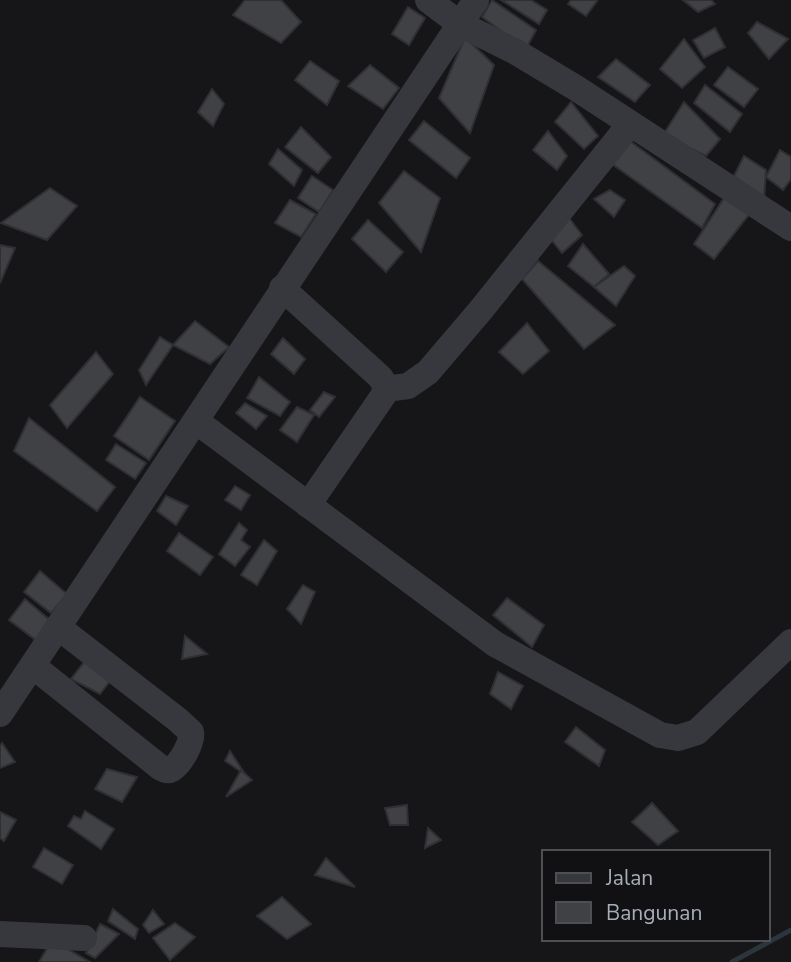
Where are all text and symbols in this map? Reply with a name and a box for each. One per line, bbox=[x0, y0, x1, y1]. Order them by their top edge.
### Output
legend bbox=[542, 850, 770, 941]
text: Jalan bbox=[605, 864, 653, 892]
text: Bangunan bbox=[606, 899, 702, 927]

